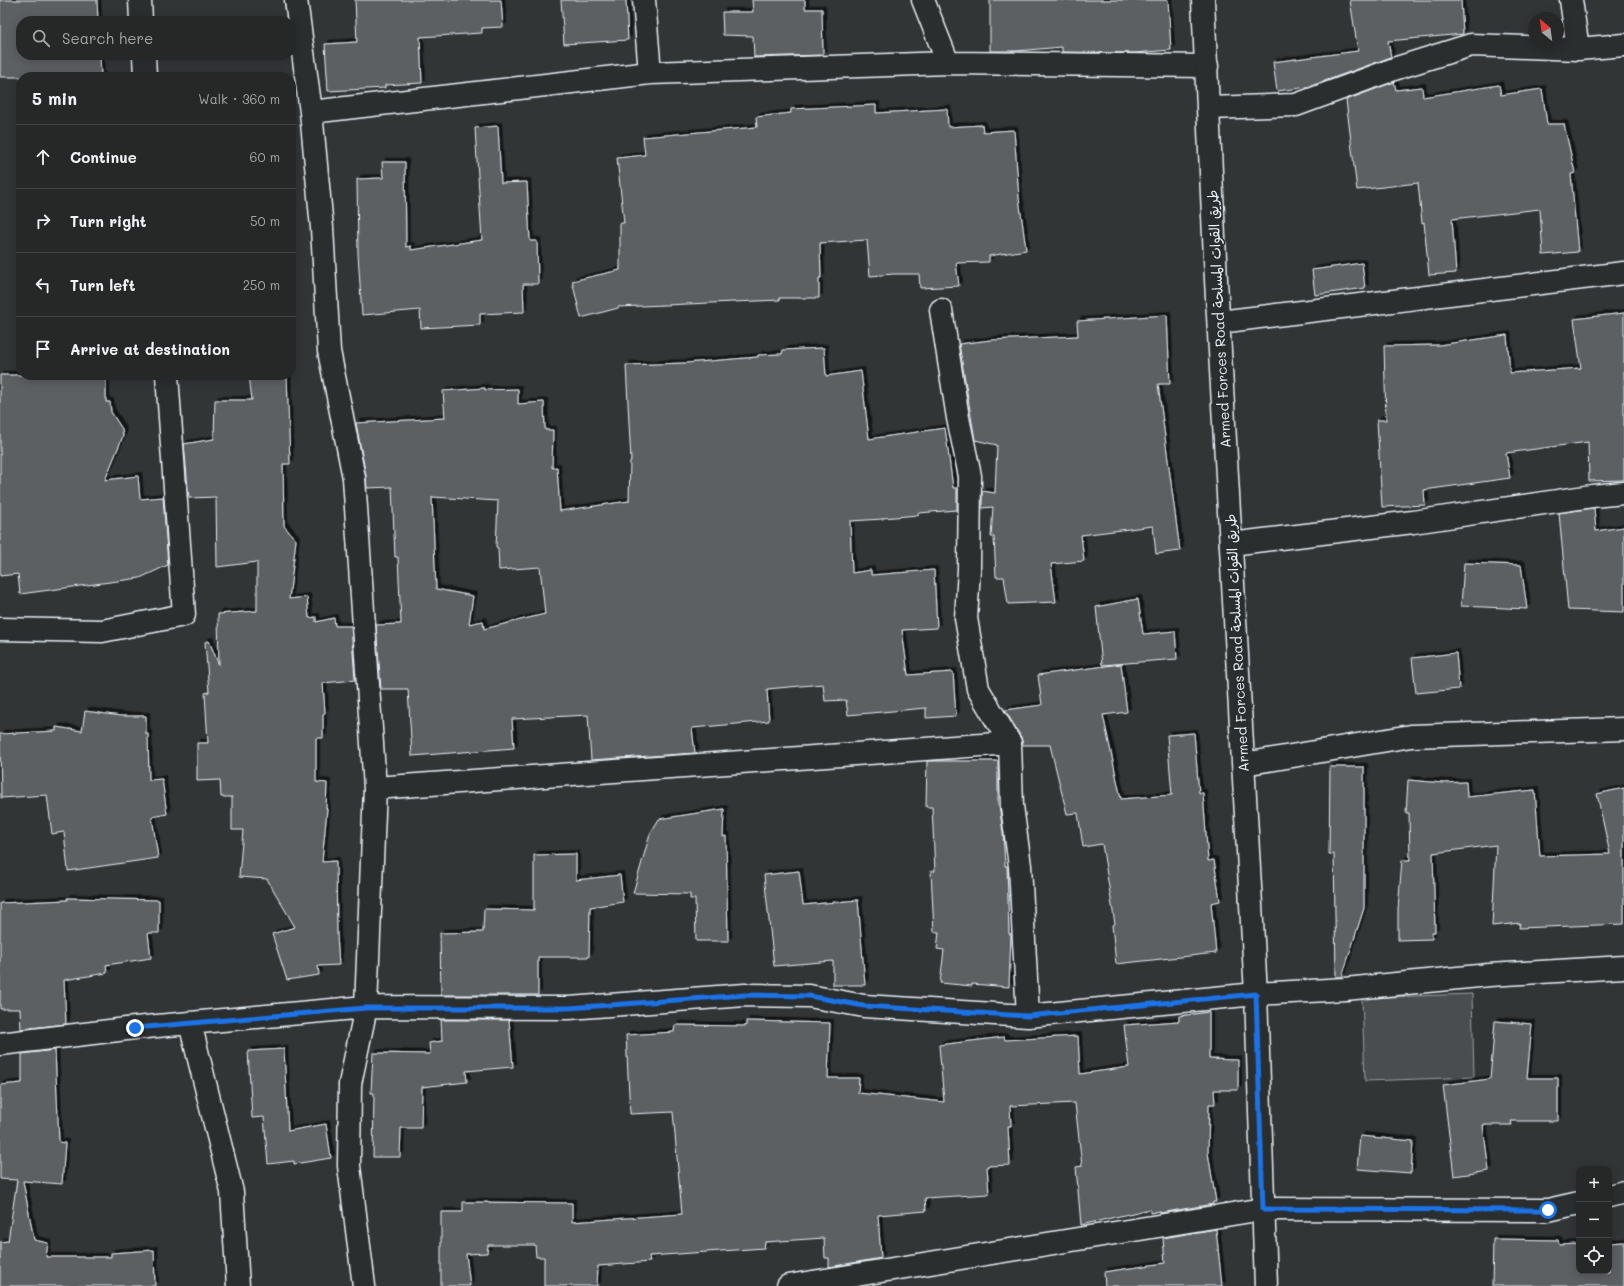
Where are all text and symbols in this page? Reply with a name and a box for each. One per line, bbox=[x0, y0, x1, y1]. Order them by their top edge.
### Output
north arrow bbox=[1528, 12, 1564, 48]
search box bbox=[16, 16, 296, 60]
icon: search bbox=[30, 27, 52, 49]
text: Search here bbox=[62, 28, 153, 48]
text: 5 min bbox=[32, 87, 77, 109]
text: Walk · 360 m bbox=[198, 90, 280, 107]
icon: ahead bbox=[32, 146, 54, 168]
text: Continue bbox=[70, 147, 137, 167]
text: 60 m bbox=[250, 148, 280, 165]
street label: Armed Forces Road طريق القوات المسلحة bbox=[1202, 189, 1235, 449]
icon: right bbox=[32, 210, 54, 232]
text: Turn right bbox=[70, 211, 147, 231]
text: 50 m bbox=[250, 212, 280, 229]
icon: left bbox=[32, 274, 54, 296]
text: Turn left bbox=[70, 275, 135, 295]
text: 250 m bbox=[243, 276, 280, 293]
icon: arrive bbox=[32, 338, 54, 360]
text: Arrive at destination bbox=[70, 339, 230, 359]
street label: Armed Forces Road طريق القوات المسلحة bbox=[1220, 513, 1253, 773]
route end bbox=[126, 1019, 144, 1037]
map controls bbox=[1576, 1166, 1612, 1274]
button: + bbox=[1576, 1166, 1612, 1202]
route start bbox=[1539, 1201, 1557, 1219]
button: − bbox=[1576, 1202, 1612, 1238]
button: locate bbox=[1576, 1238, 1612, 1274]

